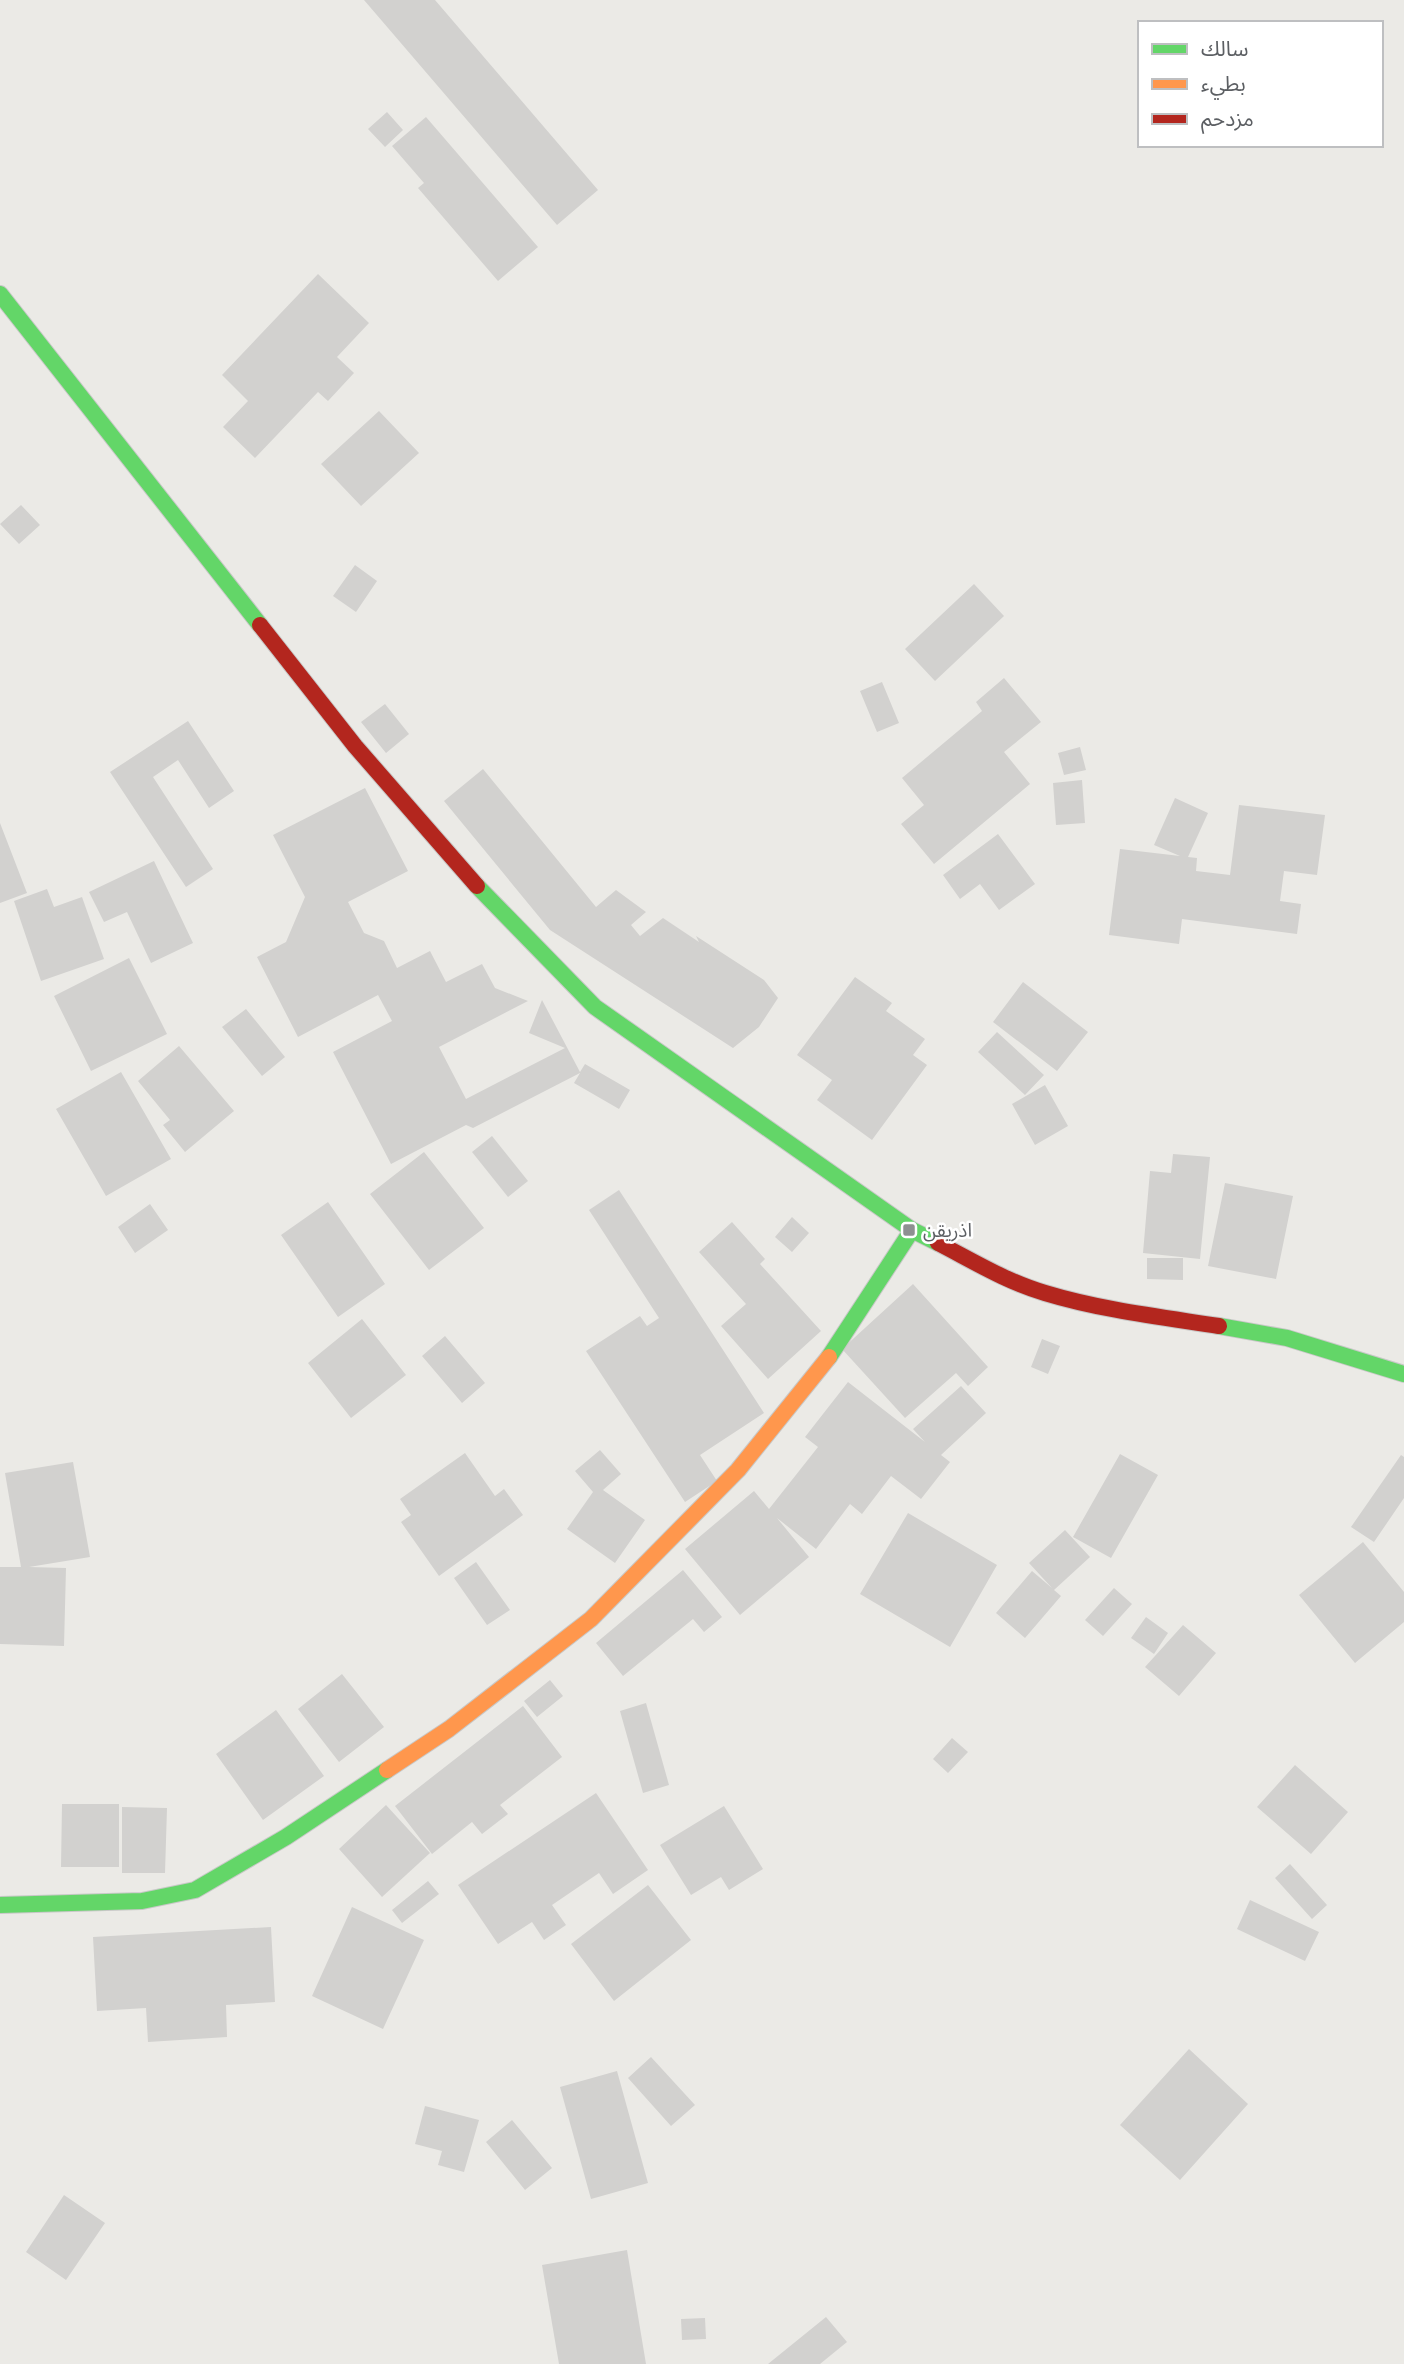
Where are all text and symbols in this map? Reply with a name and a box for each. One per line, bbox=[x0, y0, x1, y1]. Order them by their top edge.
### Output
legend bbox=[1138, 21, 1383, 147]
text: سالك bbox=[1201, 36, 1248, 61]
text: بطيء bbox=[1201, 71, 1246, 100]
text: مزدحم bbox=[1201, 106, 1254, 134]
place label: اذريقن bbox=[923, 1219, 972, 1242]
marker: اذريقن bbox=[901, 1222, 917, 1238]

